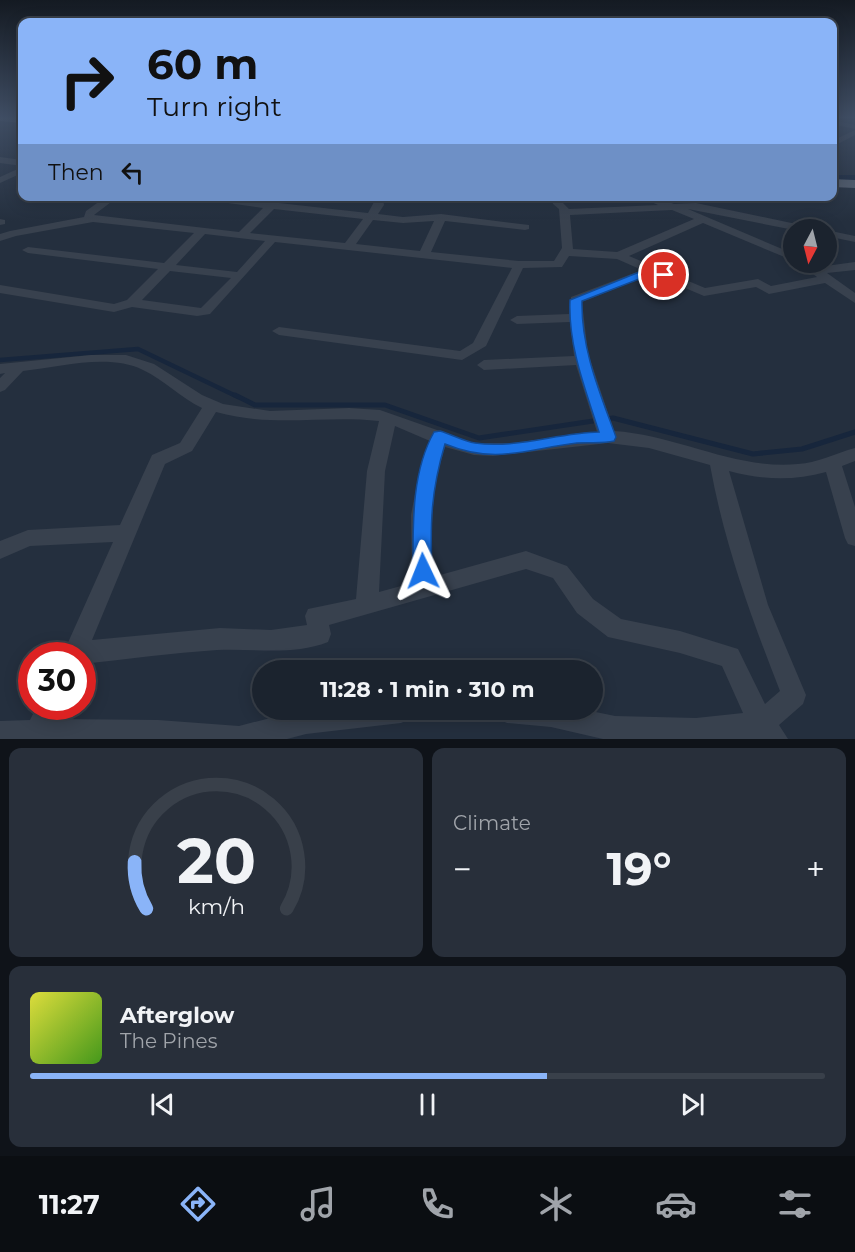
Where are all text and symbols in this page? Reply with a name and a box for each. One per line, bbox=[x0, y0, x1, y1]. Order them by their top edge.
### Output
text: 60 m bbox=[147, 38, 258, 90]
icon: right bbox=[48, 42, 126, 120]
text: Turn right bbox=[147, 90, 282, 123]
icon: left bbox=[116, 156, 149, 189]
text: Then bbox=[48, 159, 104, 186]
north arrow bbox=[783, 219, 837, 273]
map controls bbox=[783, 219, 837, 273]
pin bbox=[638, 249, 689, 300]
icon: arrive bbox=[647, 258, 680, 291]
position arrow bbox=[391, 539, 455, 603]
speed limit sign: 30 bbox=[18, 642, 96, 720]
text: 11:28 · 1 min · 310 m bbox=[320, 676, 535, 703]
text: Climate bbox=[453, 811, 531, 835]
text: 20 bbox=[176, 823, 256, 899]
text: 19° bbox=[606, 841, 672, 896]
text: − bbox=[453, 849, 472, 889]
text: + bbox=[806, 849, 825, 889]
text: km/h bbox=[187, 894, 245, 920]
text: Afterglow bbox=[120, 1002, 234, 1029]
text: The Pines bbox=[120, 1029, 217, 1053]
icon: previous bbox=[146, 1088, 179, 1121]
icon: pause bbox=[411, 1088, 444, 1121]
icon: next bbox=[676, 1088, 709, 1121]
icon: directions bbox=[177, 1183, 219, 1225]
icon: music bbox=[297, 1183, 339, 1225]
icon: phone bbox=[416, 1183, 458, 1225]
icon: climate bbox=[535, 1183, 577, 1225]
icon: car bbox=[655, 1183, 697, 1225]
icon: filters bbox=[774, 1183, 816, 1225]
text: 11:27 bbox=[39, 1188, 100, 1221]

